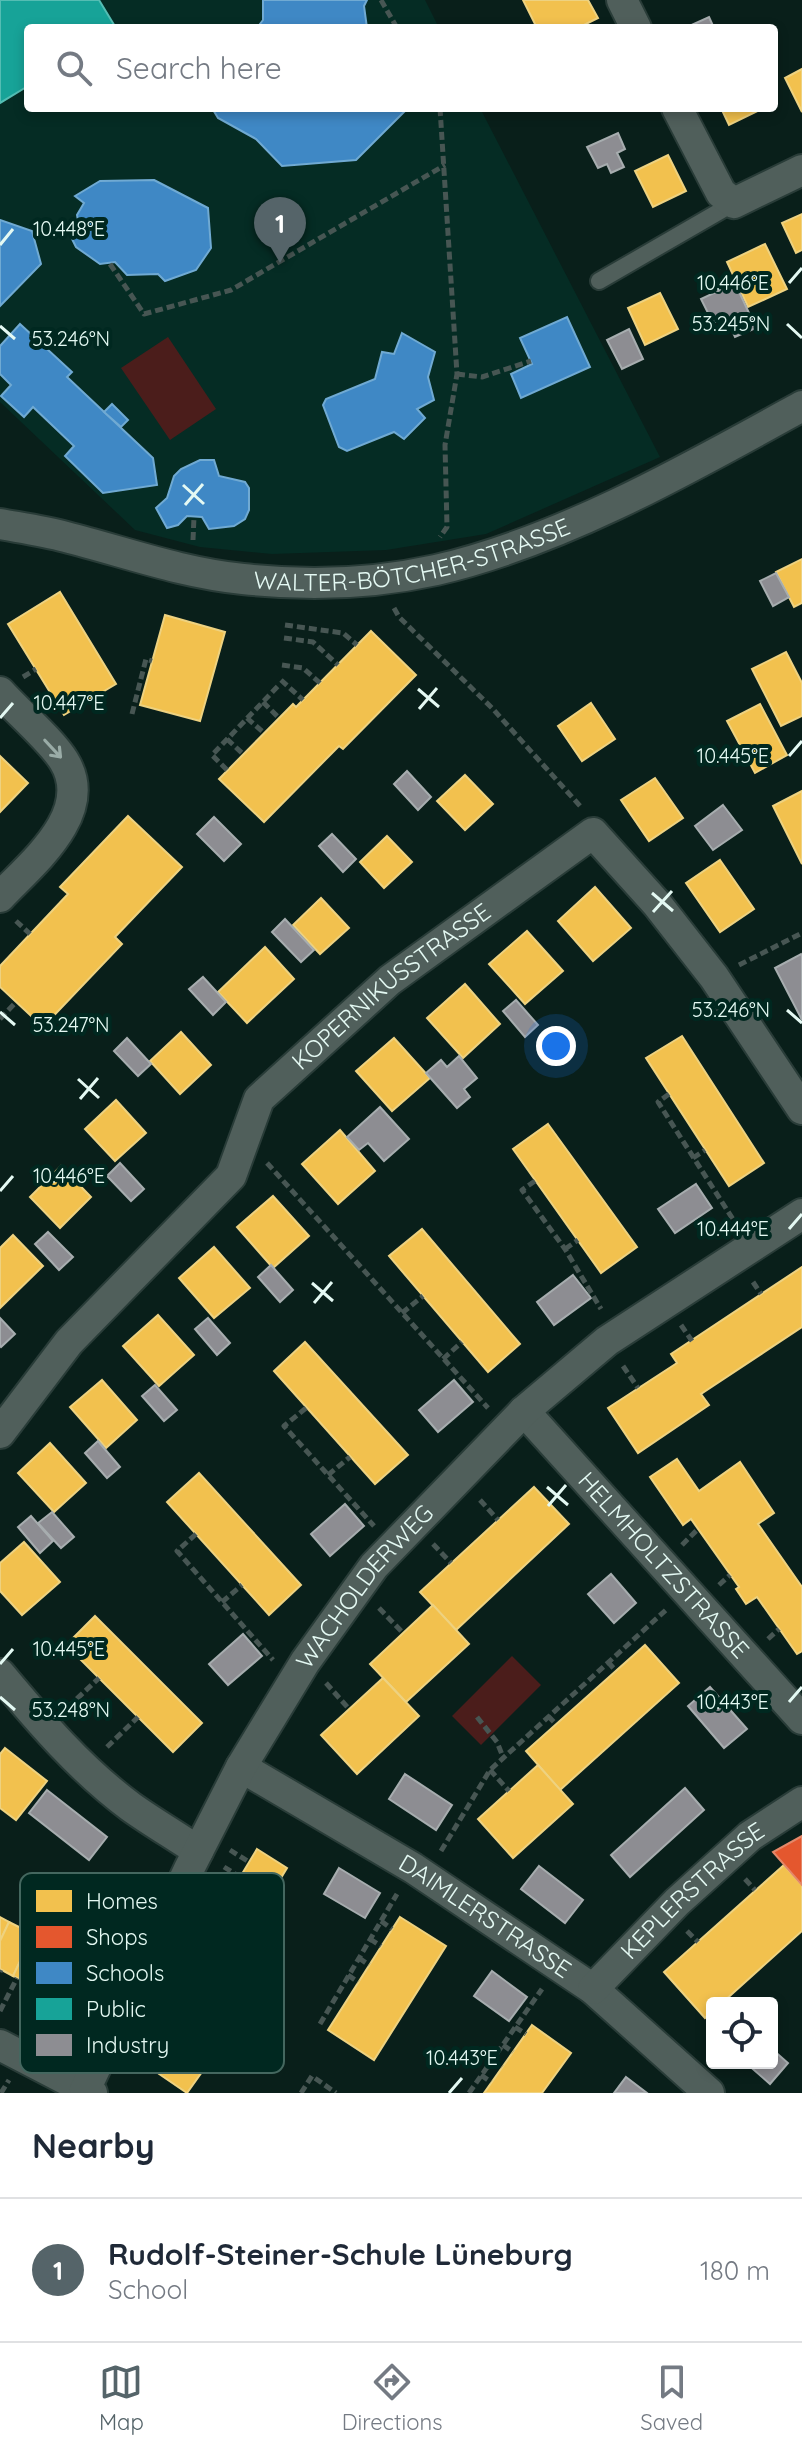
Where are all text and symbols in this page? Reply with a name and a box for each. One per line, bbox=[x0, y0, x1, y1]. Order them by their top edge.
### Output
search box bbox=[24, 24, 778, 112]
icon: search bbox=[52, 46, 96, 90]
text: Search here bbox=[116, 49, 282, 87]
pin: 1 bbox=[254, 197, 306, 263]
text: 10.448°E bbox=[33, 216, 105, 241]
text: 10.446°E bbox=[697, 270, 769, 295]
text: 53.245°N bbox=[692, 311, 770, 336]
text: 53.246°N bbox=[32, 326, 110, 351]
street label: WALTER-BÖTCHER-STRASSE bbox=[253, 511, 574, 597]
text: 10.447°E bbox=[33, 690, 105, 715]
one-way arrow bbox=[44, 739, 63, 759]
text: 10.445°E bbox=[697, 743, 769, 768]
street label: KOPERNIKUSSTRASSE bbox=[285, 896, 496, 1076]
text: 53.246°N bbox=[692, 997, 770, 1022]
text: 53.247°N bbox=[32, 1012, 110, 1037]
your location bbox=[536, 1026, 576, 1066]
text: 10.446°E bbox=[33, 1163, 105, 1188]
text: 10.444°E bbox=[697, 1216, 769, 1241]
street label: HELMHOLTZSTRASSE bbox=[572, 1465, 756, 1664]
street label: WACHOLDERWEG bbox=[289, 1498, 439, 1674]
text: 10.445°E bbox=[33, 1636, 105, 1661]
text: 10.443°E bbox=[697, 1689, 769, 1714]
text: 53.248°N bbox=[32, 1697, 110, 1722]
street label: KEPLERSTRASSE bbox=[614, 1815, 769, 1965]
street label: DAIMLERSTRASSE bbox=[394, 1847, 577, 1984]
legend bbox=[20, 1873, 284, 2073]
text: Homes bbox=[86, 1887, 158, 1915]
text: Shops bbox=[86, 1923, 148, 1951]
text: Schools bbox=[86, 1959, 164, 1987]
text: Public bbox=[86, 1995, 146, 2023]
map controls bbox=[706, 1997, 778, 2069]
button: locate bbox=[706, 1997, 778, 2069]
text: Industry bbox=[86, 2031, 169, 2059]
text: 10.443°E bbox=[426, 2045, 498, 2070]
text: Nearby bbox=[32, 2124, 155, 2167]
text: Rudolf-Steiner-Schule Lüneburg bbox=[108, 2235, 573, 2273]
text: 1 bbox=[53, 2254, 63, 2287]
text: 180 m bbox=[700, 2254, 770, 2287]
text: School bbox=[108, 2273, 188, 2306]
tab: Map bbox=[99, 2360, 144, 2436]
tab: Directions bbox=[342, 2360, 442, 2436]
tab: Saved bbox=[640, 2360, 703, 2436]

